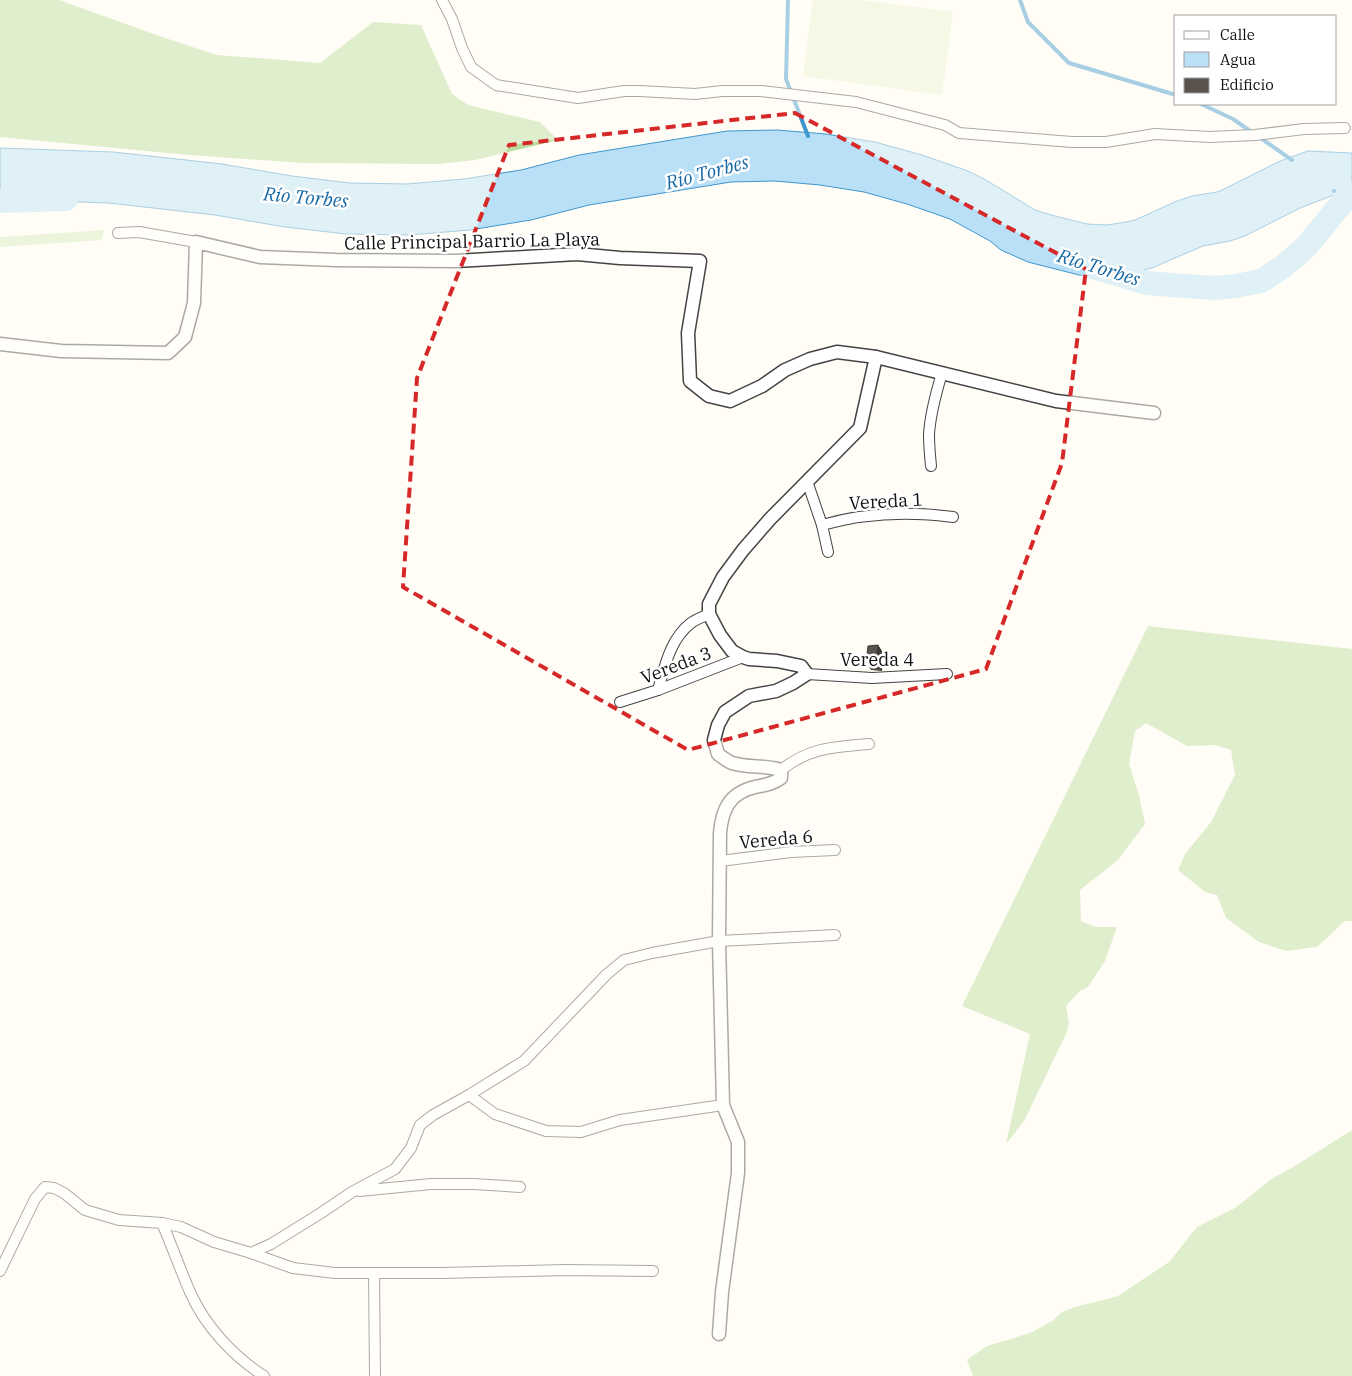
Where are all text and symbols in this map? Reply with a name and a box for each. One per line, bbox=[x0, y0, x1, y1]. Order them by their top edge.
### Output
legend bbox=[1174, 15, 1337, 105]
text: Calle bbox=[1220, 25, 1255, 44]
text: Agua bbox=[1220, 50, 1256, 69]
text: Edificio bbox=[1220, 75, 1274, 94]
water label: Río Torbes bbox=[662, 149, 751, 195]
water label: Río Torbes bbox=[262, 181, 349, 213]
street label: Calle Principal Barrio La Playa bbox=[344, 227, 600, 255]
water label: Río Torbes bbox=[1054, 243, 1143, 291]
street label: Vereda 1 bbox=[848, 488, 924, 514]
street label: Vereda 3 bbox=[637, 641, 715, 689]
street label: Vereda 4 bbox=[840, 648, 914, 671]
street label: Vereda 6 bbox=[738, 824, 814, 854]

